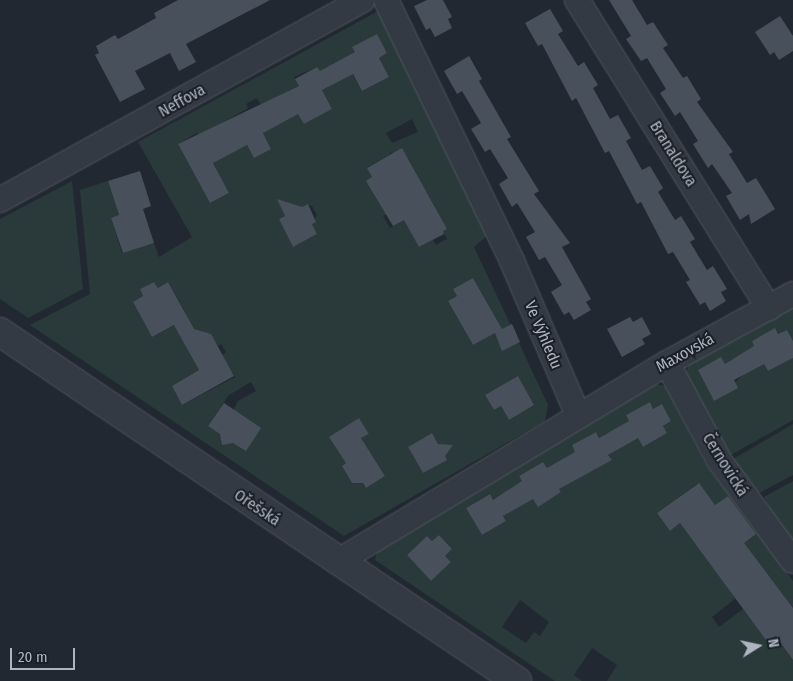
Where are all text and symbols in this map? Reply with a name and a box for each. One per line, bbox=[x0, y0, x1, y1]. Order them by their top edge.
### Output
street label: Neffova bbox=[155, 80, 209, 122]
street label: Branaldova bbox=[645, 118, 701, 190]
street label: Ve Výhledu bbox=[520, 298, 566, 372]
street label: Maxovská bbox=[653, 329, 717, 377]
street label: Černovická bbox=[698, 430, 752, 500]
street label: Ořešská bbox=[230, 486, 284, 530]
north arrow bbox=[733, 621, 783, 671]
scale bar bbox=[12, 638, 78, 670]
text: N bbox=[764, 638, 782, 649]
text: 20 m bbox=[18, 648, 48, 666]

